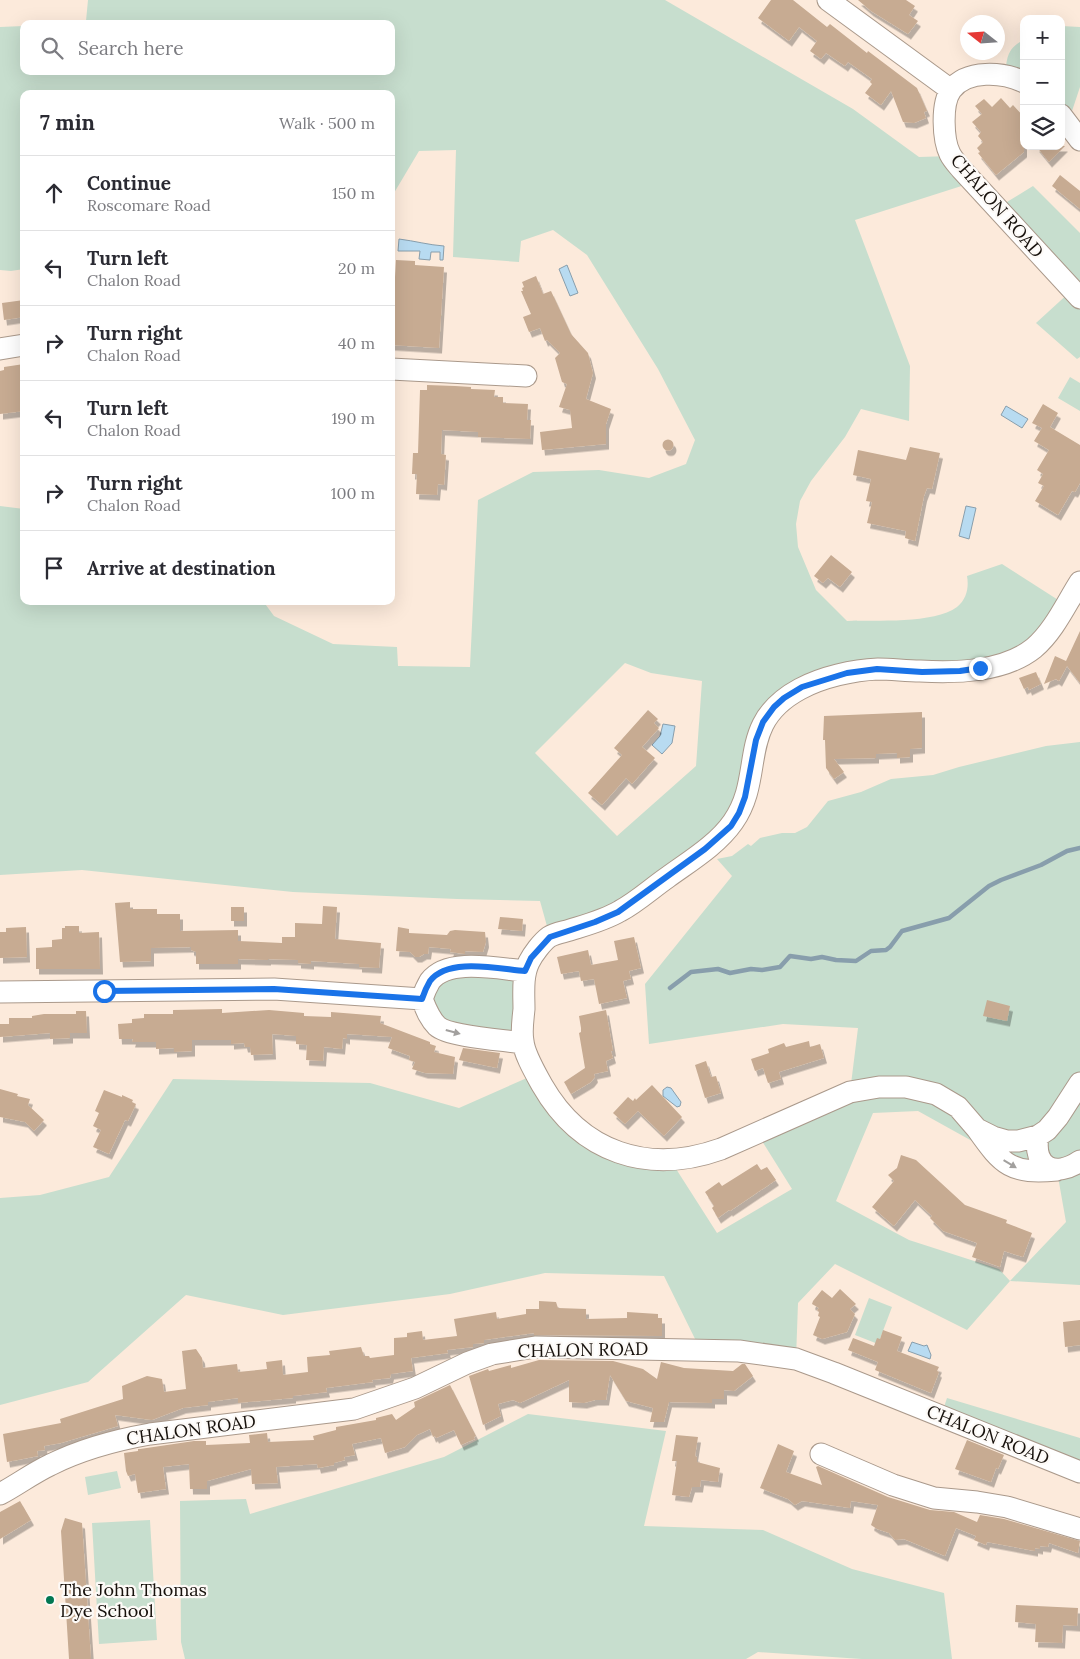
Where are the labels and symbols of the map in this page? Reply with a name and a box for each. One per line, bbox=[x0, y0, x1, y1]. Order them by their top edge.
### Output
north arrow bbox=[960, 15, 1005, 60]
street label: CHALON ROAD bbox=[946, 149, 1049, 262]
route end bbox=[969, 657, 992, 680]
route start bbox=[93, 980, 116, 1003]
one-way arrow bbox=[445, 1028, 460, 1036]
one-way arrow bbox=[1003, 1160, 1016, 1169]
street label: CHALON ROAD bbox=[518, 1337, 648, 1362]
street label: CHALON ROAD bbox=[923, 1399, 1053, 1470]
street label: CHALON ROAD bbox=[125, 1409, 257, 1450]
place label: The John Thomas Dye School bbox=[60, 1578, 207, 1622]
marker: The John Thomas Dye School bbox=[44, 1594, 56, 1606]

